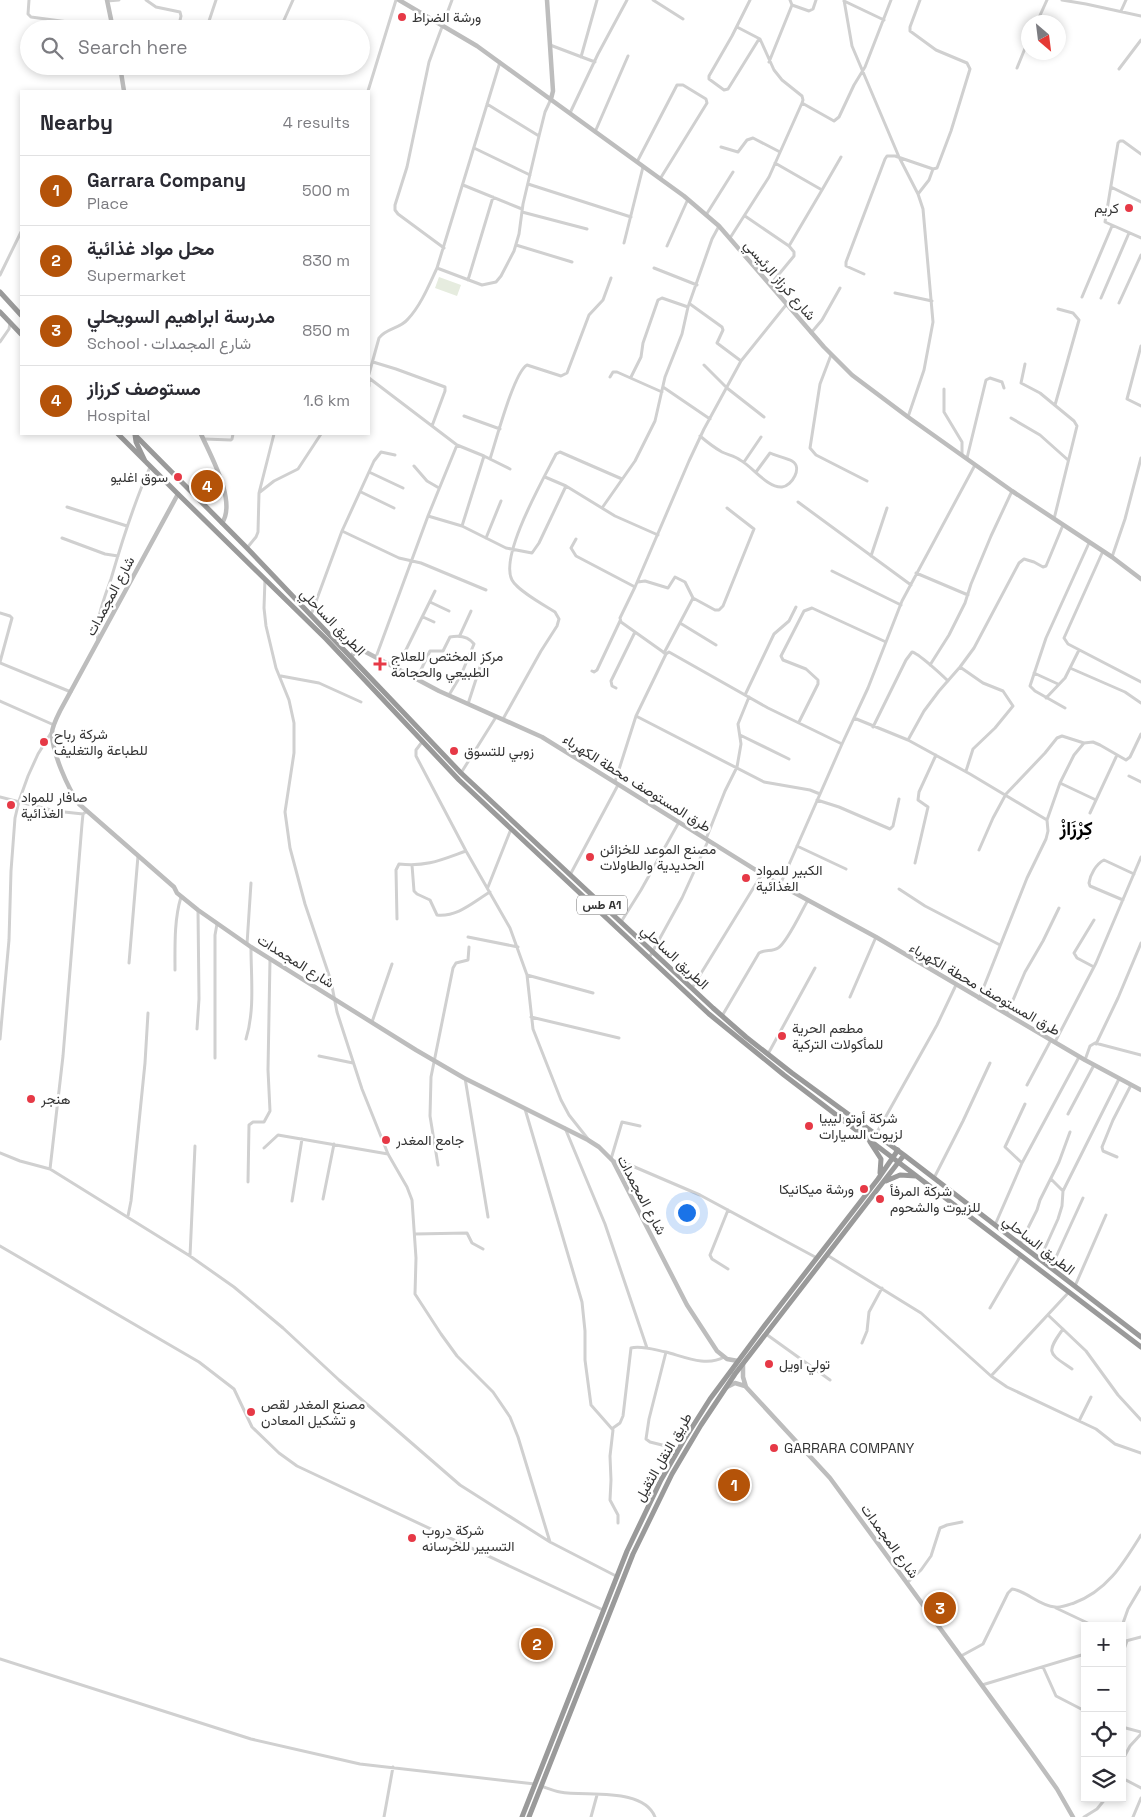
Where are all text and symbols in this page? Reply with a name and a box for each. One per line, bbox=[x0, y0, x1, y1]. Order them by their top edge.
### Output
place label: ورشة الضراط bbox=[412, 8, 481, 26]
marker: ورشة الضراط bbox=[396, 11, 408, 23]
north arrow bbox=[1021, 15, 1066, 60]
search box bbox=[20, 20, 370, 75]
icon: search bbox=[38, 34, 66, 62]
text: Search here bbox=[78, 35, 188, 60]
text: Nearby bbox=[40, 109, 113, 136]
text: 4 results bbox=[283, 112, 350, 133]
text: Garrara Company bbox=[87, 168, 246, 193]
text: 1 bbox=[52, 180, 60, 201]
text: 500 m bbox=[302, 180, 350, 201]
text: Place bbox=[87, 193, 129, 214]
place label: كريم bbox=[1094, 199, 1119, 217]
marker: كريم bbox=[1123, 202, 1135, 214]
text: محل مواد غذائية bbox=[87, 236, 214, 261]
street label: شارع كرزاز الرئيسي bbox=[738, 236, 820, 326]
text: 2 bbox=[51, 250, 61, 271]
text: 830 m bbox=[302, 250, 350, 271]
text: Supermarket bbox=[87, 265, 186, 286]
text: مدرسة ابراهيم السويحلي bbox=[87, 304, 275, 329]
text: 3 bbox=[51, 320, 61, 341]
text: 850 m bbox=[302, 320, 350, 341]
text: School · شارع المجمدات bbox=[87, 333, 251, 354]
text: مستوصف كرزاز bbox=[87, 376, 201, 401]
text: 4 bbox=[51, 390, 61, 411]
text: 1.6 km bbox=[303, 390, 350, 411]
text: Hospital bbox=[87, 405, 150, 426]
pin: 4 bbox=[191, 467, 223, 505]
place label: سوق اغليو bbox=[110, 468, 168, 486]
marker: سوق اغليو bbox=[172, 471, 184, 483]
street label: شارع المجمدات bbox=[81, 553, 140, 640]
street label: الطريق الساحلي bbox=[294, 585, 370, 661]
place label: مركز المختص للعلاج الطبيعي والحجامة bbox=[391, 647, 503, 684]
marker: مركز المختص للعلاج الطبيعي والحجامة bbox=[373, 657, 387, 671]
place label: شركة رباح للطباعة والتغليف bbox=[54, 725, 148, 759]
street label: طرق المستوصف محطة الكهرباء bbox=[560, 730, 714, 836]
marker: شركة رباح للطباعة والتغليف bbox=[38, 736, 50, 748]
place label: زوبي للتسوق bbox=[464, 742, 534, 763]
marker: زوبي للتسوق bbox=[448, 745, 460, 757]
place label: صافار للمواد الغذائية bbox=[21, 788, 88, 822]
marker: صافار للمواد الغذائية bbox=[5, 799, 17, 811]
district label: كِرْزَازْ bbox=[1058, 816, 1093, 841]
place label: مصنع الموعد للخزائن الحديدية والطاولات bbox=[600, 840, 716, 874]
marker: مصنع الموعد للخزائن الحديدية والطاولات bbox=[584, 851, 596, 863]
place label: الكبير للمواد الغذائية bbox=[756, 861, 823, 895]
marker: الكبير للمواد الغذائية bbox=[740, 872, 752, 884]
road number: طس A1 bbox=[577, 896, 627, 914]
street label: الطريق الساحلي bbox=[635, 921, 713, 995]
street label: شارع المجمدات bbox=[253, 930, 338, 994]
street label: طرق المستوصف محطة الكهرباء bbox=[906, 938, 1064, 1040]
place label: مطعم الحرية للمأكولات التركية bbox=[792, 1019, 883, 1053]
marker: مطعم الحرية للمأكولات التركية bbox=[776, 1030, 788, 1042]
place label: هنجر bbox=[40, 1090, 71, 1108]
marker: هنجر bbox=[25, 1093, 37, 1105]
place label: شركة أوتو ليبيا لزيوت السيارات bbox=[819, 1109, 903, 1143]
marker: شركة أوتو ليبيا لزيوت السيارات bbox=[803, 1120, 815, 1132]
place label: جامع المغدر bbox=[395, 1131, 464, 1151]
marker: جامع المغدر bbox=[380, 1134, 392, 1146]
street label: شارع المجمدات bbox=[612, 1152, 671, 1239]
place label: ورشة ميكانيكا bbox=[779, 1180, 854, 1198]
place label: شركة المرفأ للزيوت والشحوم bbox=[890, 1182, 981, 1216]
marker: ورشة ميكانيكا bbox=[858, 1183, 870, 1195]
marker: شركة المرفأ للزيوت والشحوم bbox=[874, 1193, 886, 1205]
your location bbox=[674, 1200, 700, 1226]
street label: الطريق الساحلي bbox=[997, 1211, 1079, 1281]
place label: تولي اويل bbox=[779, 1355, 830, 1376]
marker: تولي اويل bbox=[763, 1358, 775, 1370]
place label: مصنع المغدر لقص و تشكيل المعادن bbox=[261, 1395, 365, 1429]
marker: مصنع المغدر لقص و تشكيل المعادن bbox=[245, 1406, 257, 1418]
street label: طريق النقل الثقيل bbox=[630, 1409, 696, 1505]
place label: GARRARA COMPANY bbox=[784, 1439, 915, 1457]
marker: GARRARA COMPANY bbox=[768, 1442, 780, 1454]
pin: 1 bbox=[718, 1466, 750, 1504]
street label: شارع المجمدات bbox=[855, 1500, 923, 1583]
place label: شركة دروب التسيير للخرسانه bbox=[422, 1521, 515, 1555]
marker: شركة دروب التسيير للخرسانه bbox=[406, 1532, 418, 1544]
pin: 3 bbox=[924, 1589, 956, 1627]
map controls bbox=[1081, 1622, 1126, 1802]
button: + bbox=[1081, 1622, 1126, 1667]
pin: 2 bbox=[521, 1625, 553, 1663]
button: − bbox=[1081, 1667, 1126, 1712]
button: locate bbox=[1081, 1712, 1126, 1757]
button: layers bbox=[1081, 1757, 1126, 1802]

